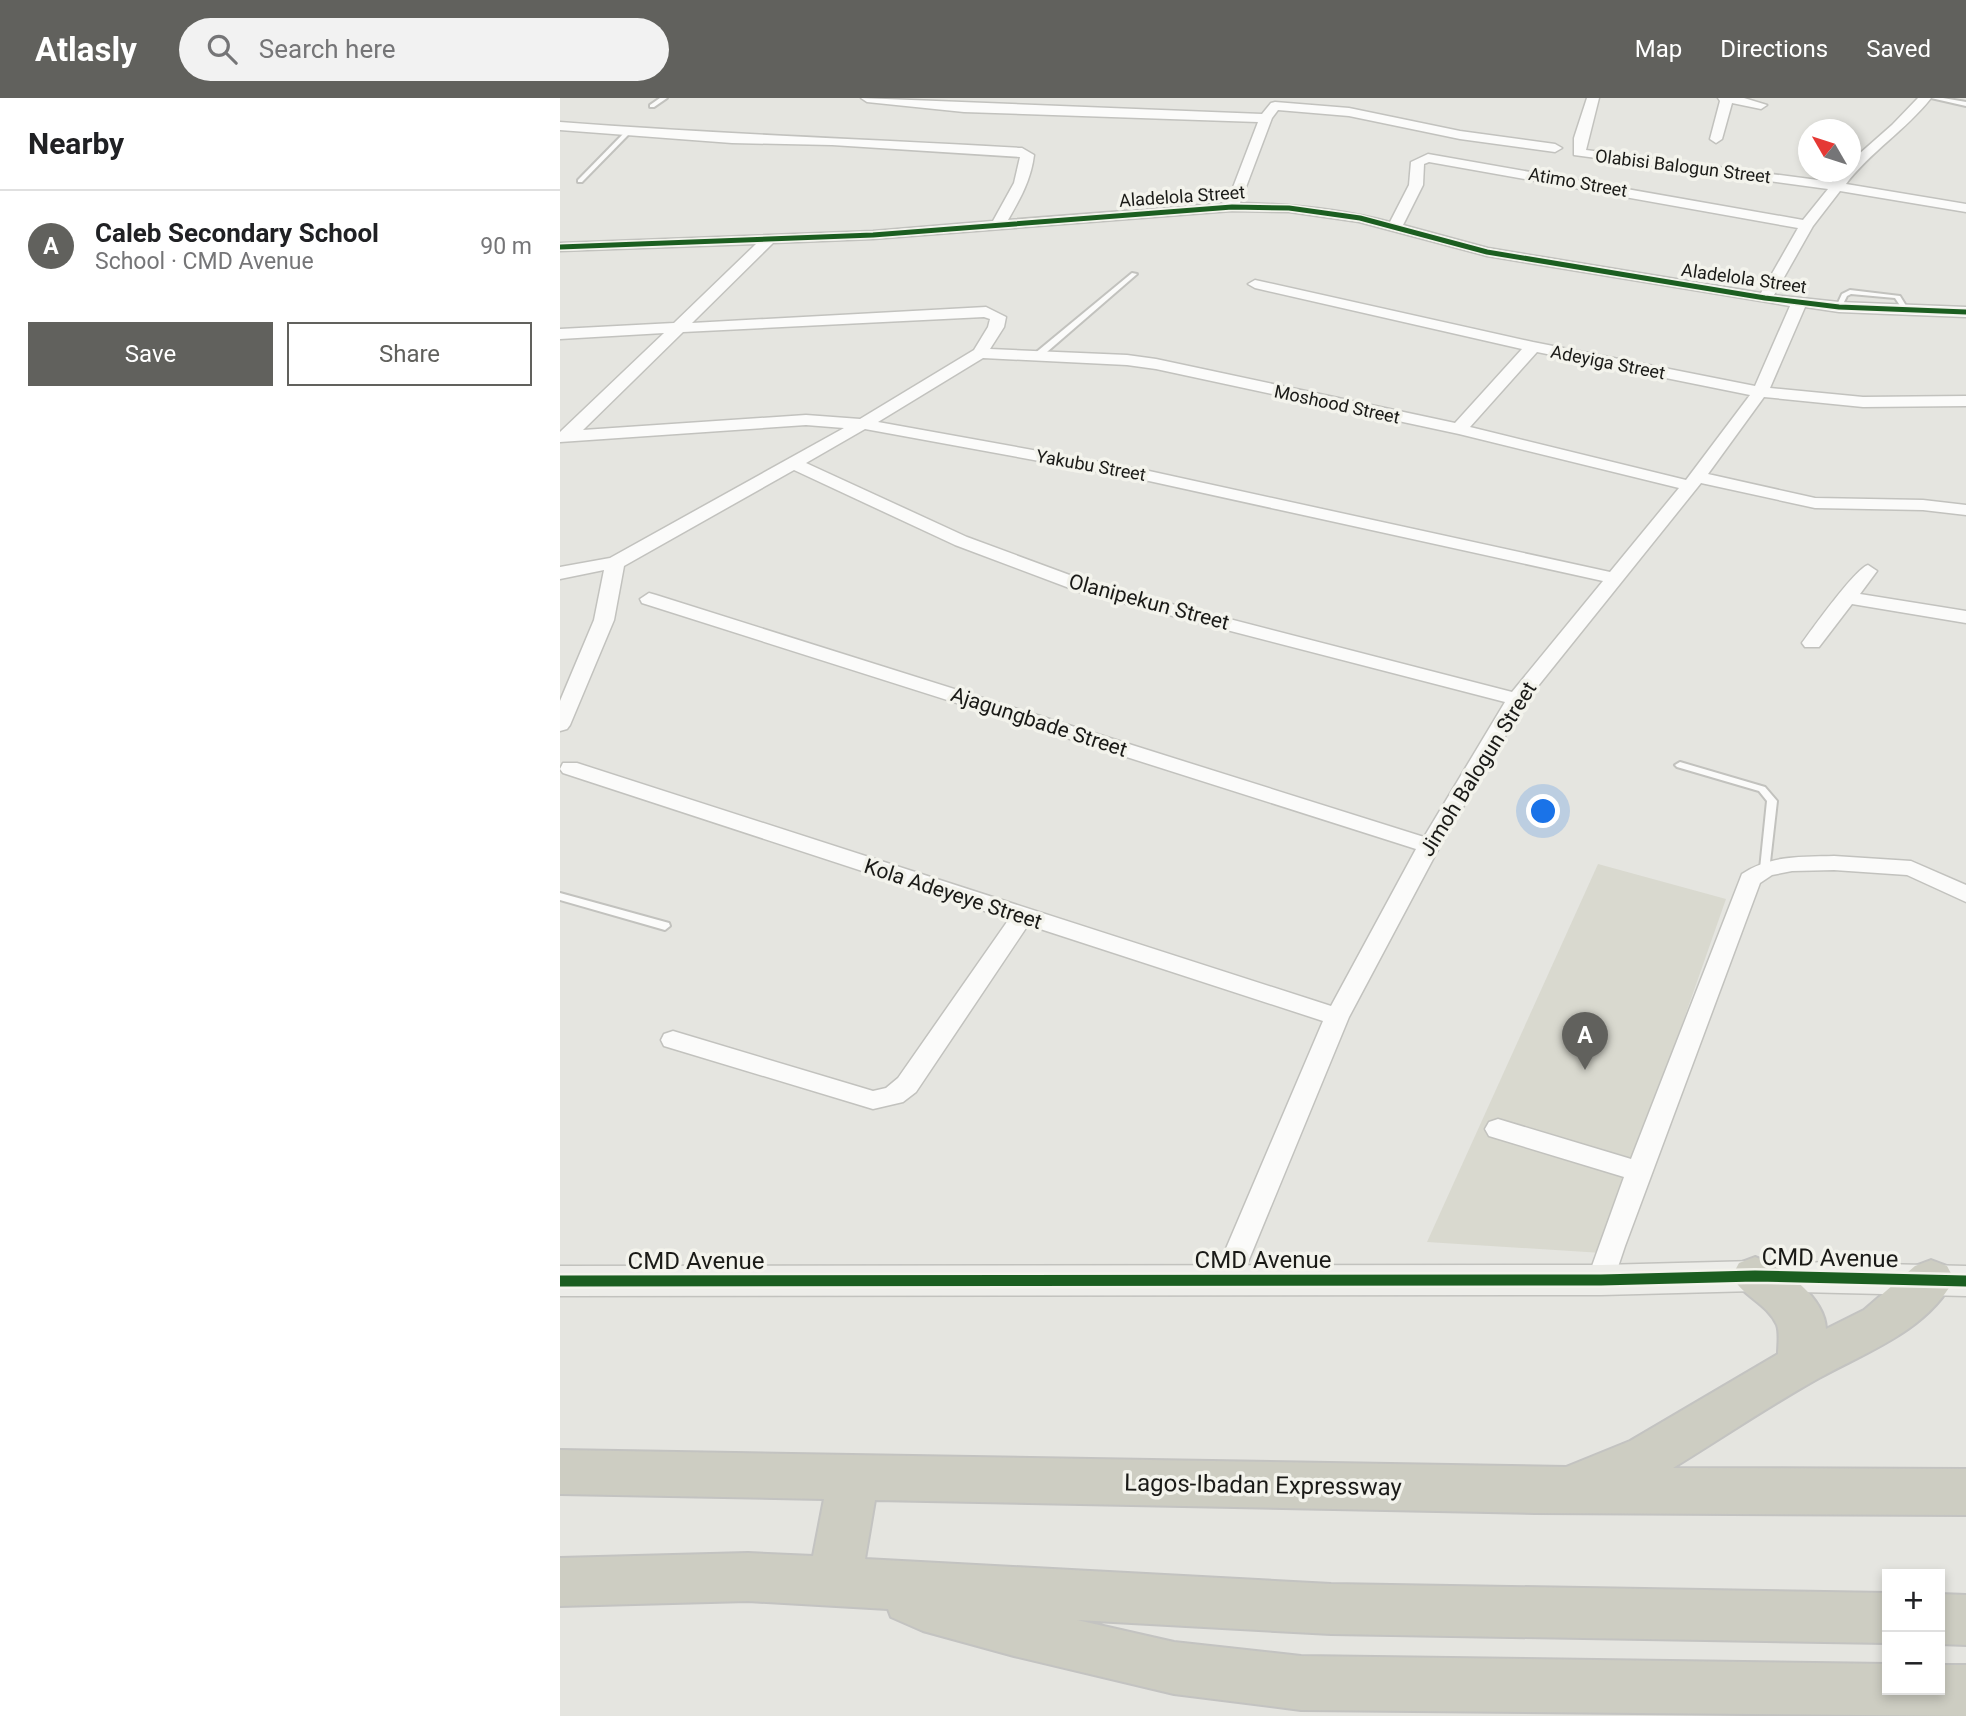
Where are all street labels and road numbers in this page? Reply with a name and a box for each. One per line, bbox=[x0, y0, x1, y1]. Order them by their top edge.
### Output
street label: Olabisi Balogun Street bbox=[1594, 145, 1772, 187]
street label: Atimo Street bbox=[1527, 163, 1629, 201]
street label: Aladelola Street bbox=[1118, 181, 1246, 211]
street label: Aladelola Street bbox=[1680, 259, 1808, 297]
street label: Adeyiga Street bbox=[1549, 341, 1667, 383]
street label: Moshood Street bbox=[1272, 380, 1402, 428]
street label: Yakubu Street bbox=[1035, 445, 1148, 485]
street label: Olanipekun Street bbox=[1066, 569, 1232, 635]
street label: Jimoh Balogun Street bbox=[1415, 677, 1542, 861]
street label: Ajagungbade Street bbox=[948, 682, 1130, 762]
street label: Kola Adeyeye Street bbox=[861, 854, 1045, 934]
street label: CMD Avenue bbox=[1761, 1243, 1899, 1273]
street label: CMD Avenue bbox=[1195, 1246, 1331, 1274]
street label: CMD Avenue bbox=[628, 1247, 764, 1275]
street label: Lagos-Ibadan Expressway bbox=[1124, 1469, 1403, 1501]

